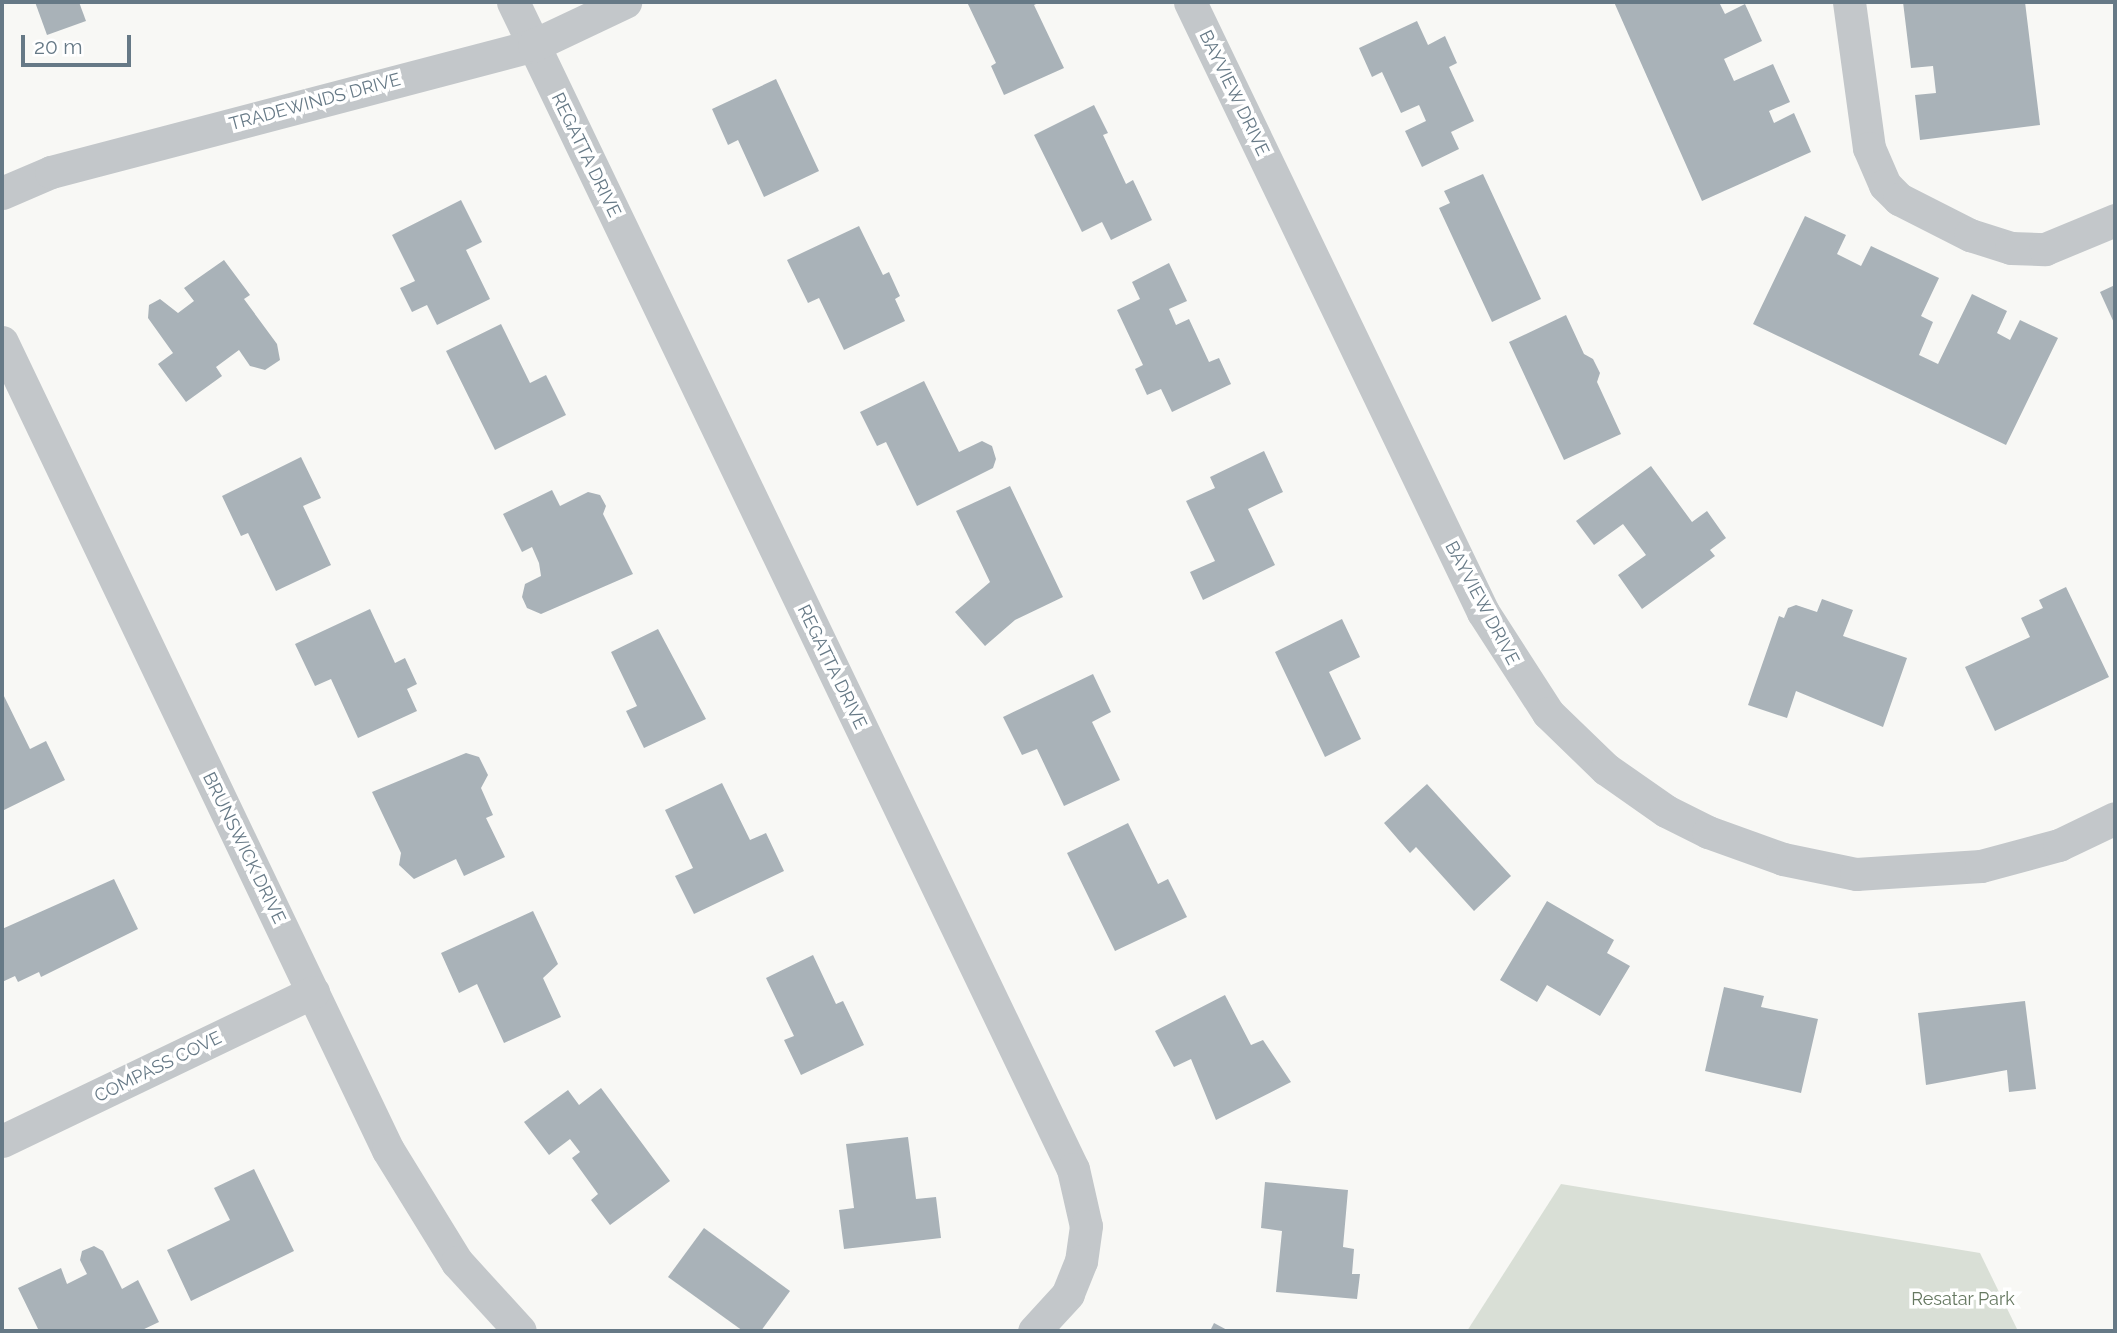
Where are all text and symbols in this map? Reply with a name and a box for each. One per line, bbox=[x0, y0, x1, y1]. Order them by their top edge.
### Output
scale bar bbox=[24, 21, 135, 65]
street label: BAYVIEW DRIVE bbox=[1194, 26, 1274, 160]
text: 20 m bbox=[34, 34, 82, 59]
street label: TRADEWINDS DRIVE bbox=[227, 69, 403, 135]
street label: REGATTA DRIVE bbox=[546, 89, 626, 221]
street label: BAYVIEW DRIVE bbox=[1440, 537, 1524, 669]
street label: REGATTA DRIVE bbox=[792, 601, 872, 733]
street label: BRUNSWICK DRIVE bbox=[198, 769, 290, 927]
street label: COMPASS COVE bbox=[91, 1027, 225, 1107]
park label: Resatar Park bbox=[1911, 1288, 2015, 1310]

